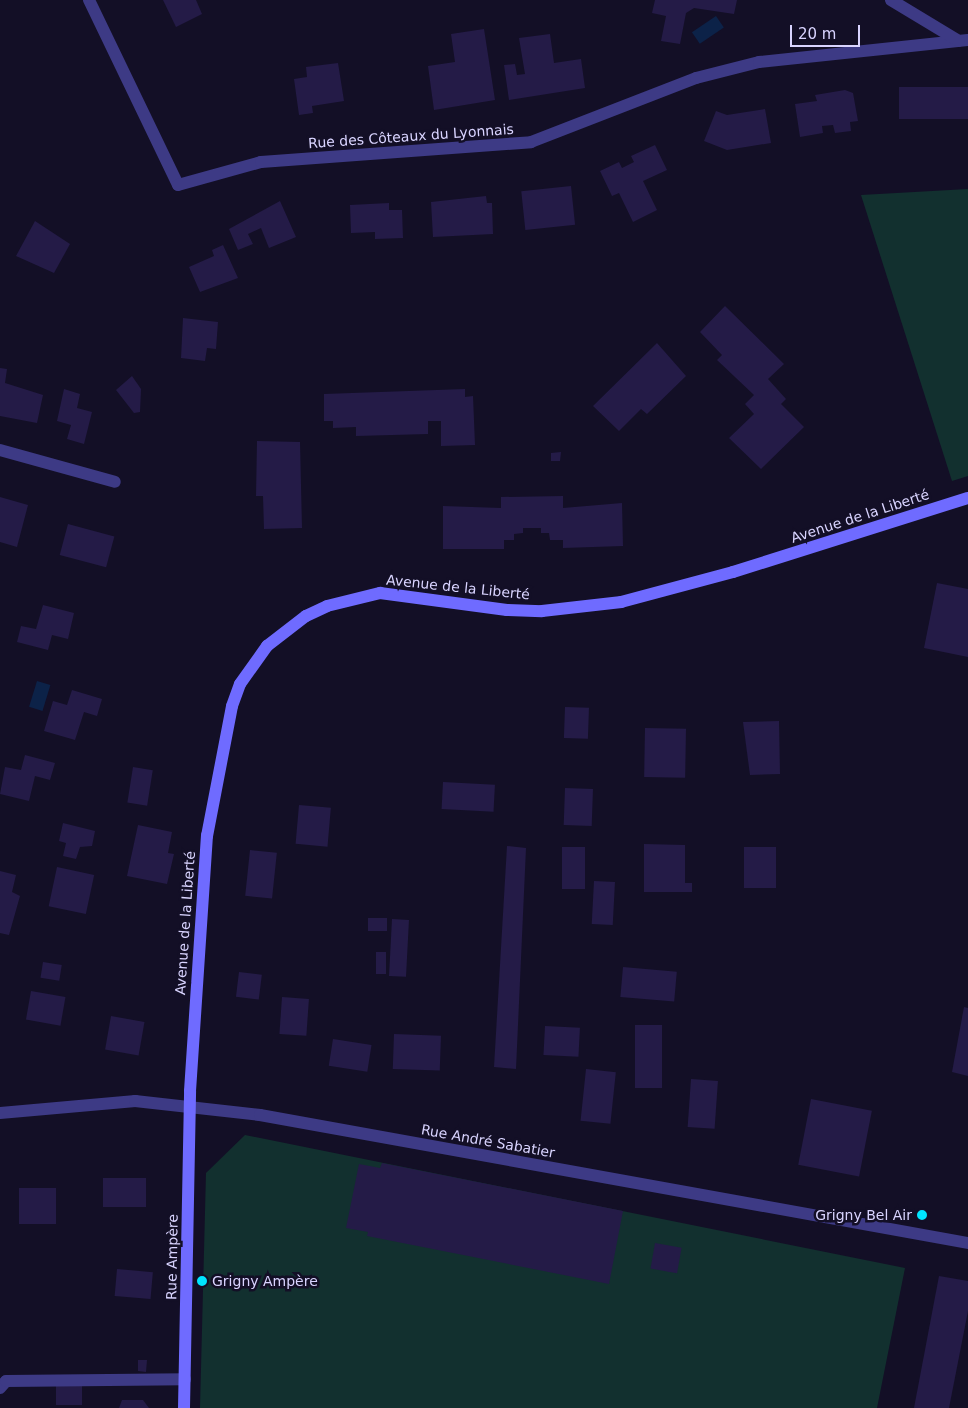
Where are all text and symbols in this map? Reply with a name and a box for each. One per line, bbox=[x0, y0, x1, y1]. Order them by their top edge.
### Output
scale bar bbox=[793, 15, 863, 47]
text: 20 m bbox=[798, 25, 836, 43]
street label: Rue des Côteaux du Lyonnais bbox=[308, 120, 514, 152]
street label: Avenue de la Liberté bbox=[789, 486, 931, 546]
street label: Avenue de la Liberté bbox=[385, 571, 531, 603]
street label: Avenue de la Liberté bbox=[172, 850, 198, 996]
street label: Rue André Sabatier bbox=[420, 1121, 556, 1161]
place label: Grigny Bel Air bbox=[815, 1207, 912, 1223]
marker: Grigny Bel Air bbox=[916, 1209, 928, 1221]
street label: Rue Ampère bbox=[163, 1214, 181, 1300]
place label: Grigny Ampère bbox=[212, 1273, 318, 1289]
marker: Grigny Ampère bbox=[196, 1275, 208, 1287]

